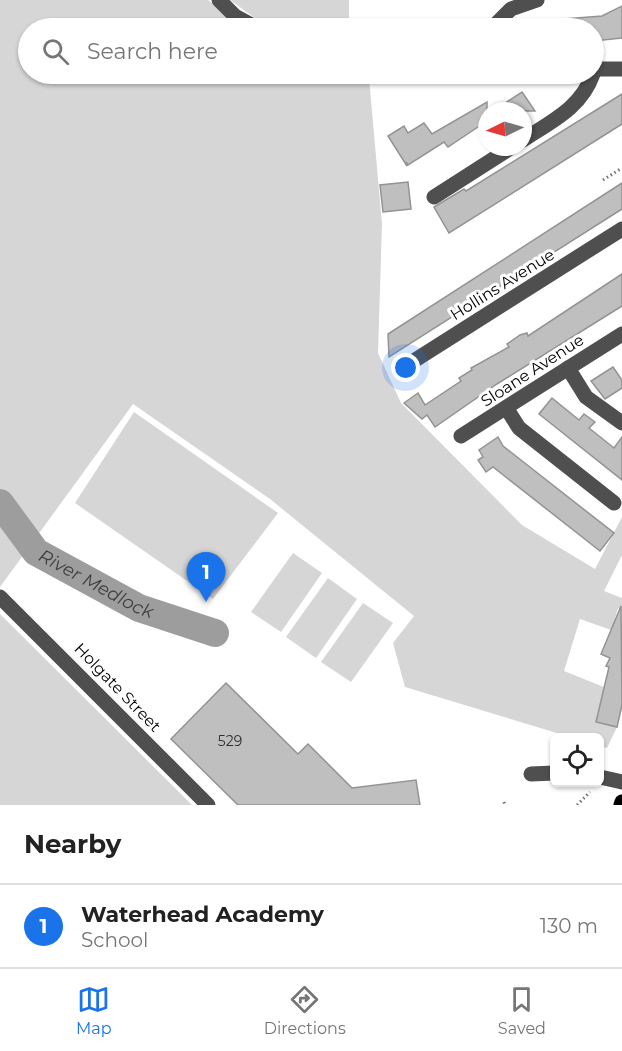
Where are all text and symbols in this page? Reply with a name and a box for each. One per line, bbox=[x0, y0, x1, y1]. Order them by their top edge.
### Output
search box bbox=[18, 18, 604, 84]
icon: search bbox=[39, 35, 72, 68]
text: Search here bbox=[87, 38, 218, 65]
north arrow bbox=[478, 102, 532, 156]
street label: Hollins Avenue bbox=[447, 245, 558, 324]
street label: Sloane Avenue bbox=[477, 330, 587, 411]
your location bbox=[391, 353, 420, 382]
water label: River Medlock bbox=[35, 545, 158, 623]
pin: 1 bbox=[186, 552, 226, 602]
street label: Holgate Street bbox=[70, 639, 165, 736]
house number: 529 bbox=[218, 732, 242, 750]
map controls bbox=[550, 733, 604, 787]
button: locate bbox=[550, 733, 604, 787]
text: Nearby bbox=[24, 828, 121, 860]
text: Waterhead Academy bbox=[81, 901, 324, 928]
text: 1 bbox=[40, 914, 47, 938]
text: 130 m bbox=[540, 914, 598, 938]
text: School bbox=[81, 928, 148, 952]
tab: Map bbox=[76, 983, 112, 1038]
tab: Directions bbox=[264, 983, 346, 1038]
tab: Saved bbox=[498, 983, 546, 1038]

